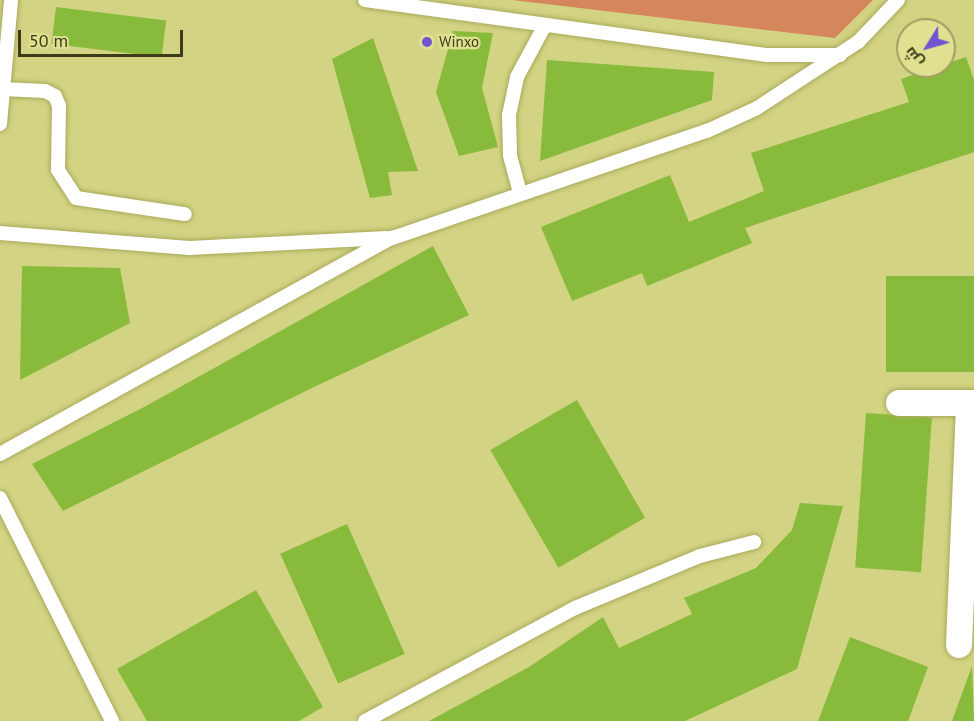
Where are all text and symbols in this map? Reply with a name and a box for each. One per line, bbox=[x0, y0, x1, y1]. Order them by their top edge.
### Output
scale bar bbox=[21, 18, 186, 56]
north arrow bbox=[896, 18, 956, 78]
text: 50 m bbox=[29, 29, 68, 52]
place label: Winxo bbox=[439, 33, 479, 51]
marker: Winxo bbox=[420, 35, 434, 49]
text: ش bbox=[899, 43, 927, 72]

